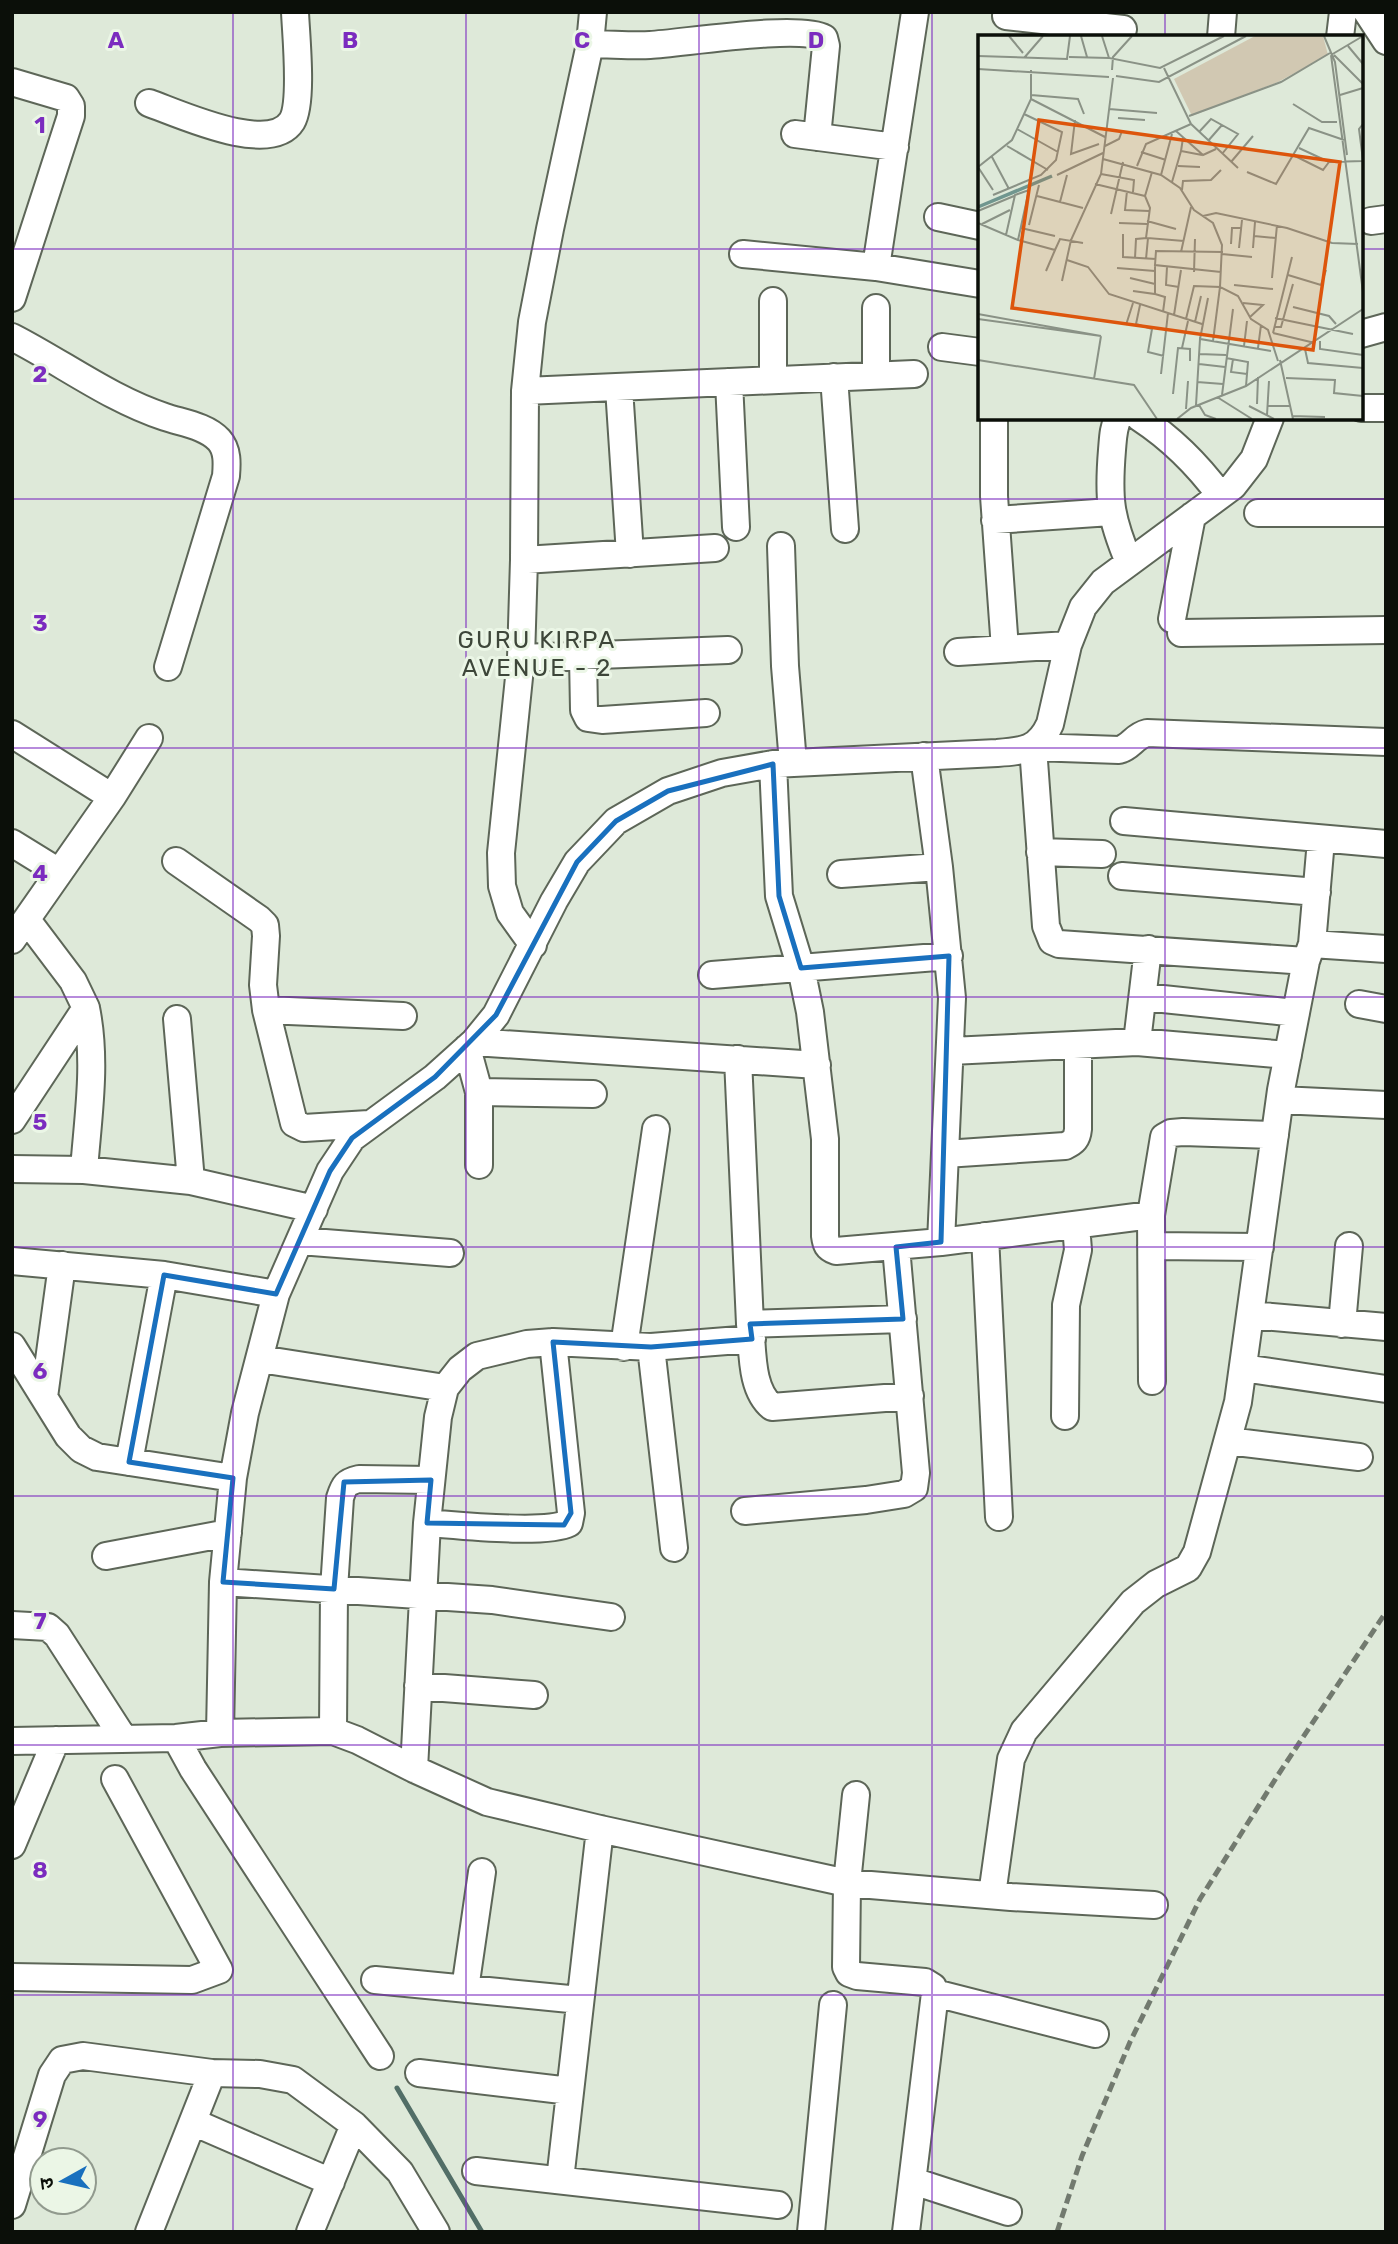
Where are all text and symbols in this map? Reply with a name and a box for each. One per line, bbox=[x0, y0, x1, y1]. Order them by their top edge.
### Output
text: A bbox=[108, 26, 125, 54]
text: B bbox=[342, 26, 358, 54]
text: C bbox=[574, 26, 590, 54]
text: D bbox=[808, 26, 824, 54]
inset map bbox=[978, 35, 1363, 420]
text: 1 bbox=[34, 111, 46, 139]
text: 2 bbox=[33, 360, 47, 388]
text: 3 bbox=[32, 609, 48, 637]
district label: GURU KIRPA AVENUE - 2 bbox=[458, 626, 616, 682]
text: 4 bbox=[32, 859, 48, 887]
text: 5 bbox=[33, 1108, 48, 1136]
text: 6 bbox=[33, 1357, 48, 1385]
text: 7 bbox=[33, 1607, 47, 1635]
text: 8 bbox=[32, 1856, 48, 1884]
text: 9 bbox=[33, 2105, 47, 2133]
north arrow bbox=[28, 2146, 98, 2216]
text: उ bbox=[34, 2175, 59, 2190]

